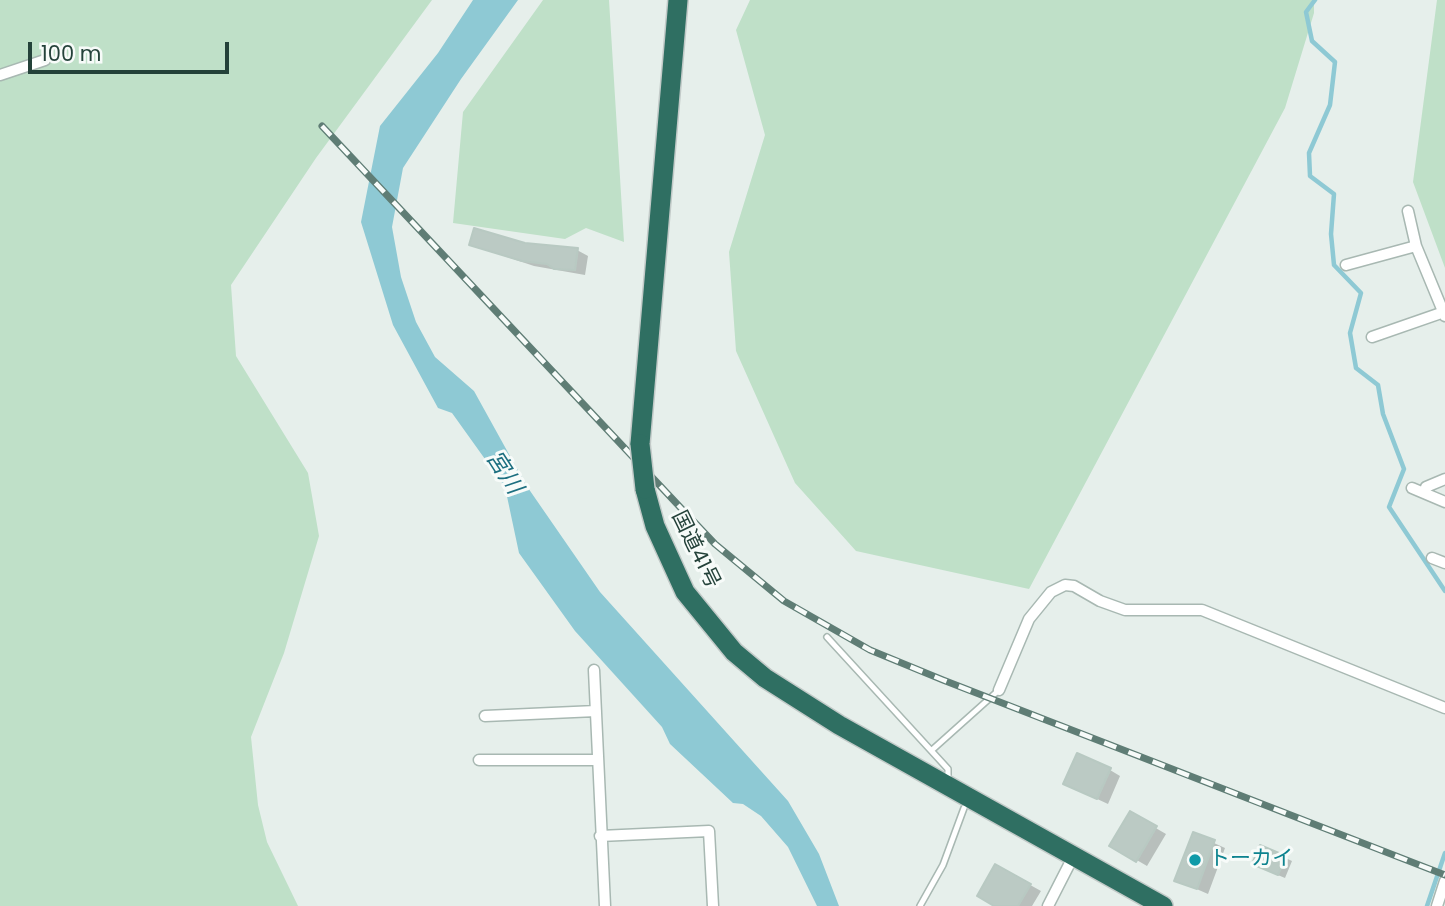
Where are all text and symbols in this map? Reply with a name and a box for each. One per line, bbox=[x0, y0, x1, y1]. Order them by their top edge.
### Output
scale bar bbox=[32, 28, 233, 72]
text: 100 m bbox=[41, 39, 101, 68]
water label: 宮川 bbox=[479, 446, 527, 500]
street label: 国道41号 bbox=[665, 507, 725, 593]
place label: トーカイ bbox=[1209, 847, 1293, 873]
marker: トーカイ bbox=[1187, 852, 1203, 868]

